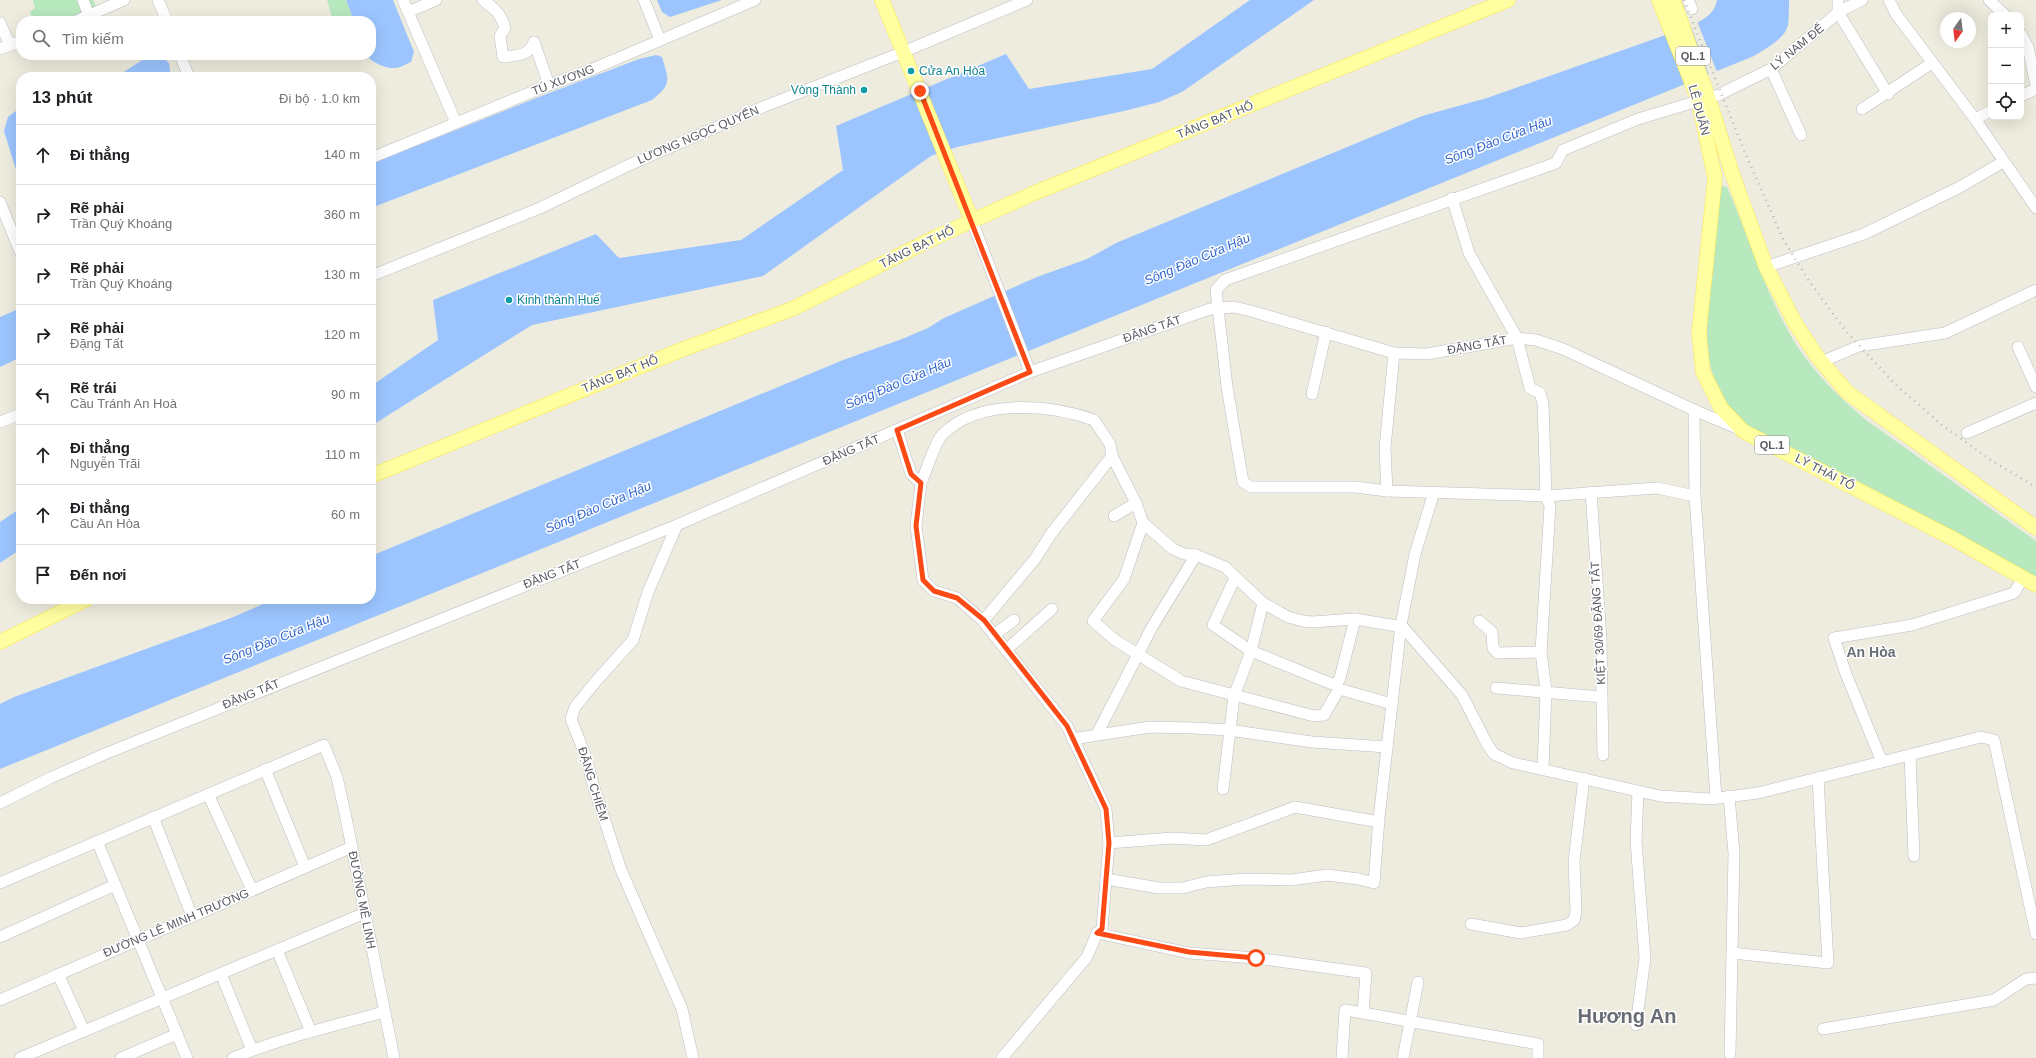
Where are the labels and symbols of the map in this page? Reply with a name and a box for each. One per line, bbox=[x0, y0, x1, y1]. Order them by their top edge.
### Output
north arrow bbox=[1940, 12, 1976, 48]
street label: LÝ NAM ĐẾ bbox=[1767, 20, 1827, 73]
road number: QL.1 bbox=[1676, 47, 1710, 65]
street label: TÚ XƯƠNG bbox=[529, 61, 596, 98]
place label: Cửa An Hòa bbox=[919, 64, 985, 78]
marker: Cửa An Hòa bbox=[906, 66, 916, 76]
route end bbox=[911, 82, 929, 100]
place label: Vòng Thành bbox=[791, 83, 856, 97]
street label: LÊ DUẨN bbox=[1686, 83, 1713, 137]
marker: Vòng Thành bbox=[859, 85, 869, 95]
street label: TĂNG BẠT HỔ bbox=[1174, 97, 1255, 142]
street label: LƯƠNG NGỌC QUYẾN bbox=[635, 102, 761, 167]
water label: Sông Đào Cửa Hậu bbox=[1442, 113, 1554, 167]
street label: TĂNG BẠT HỔ bbox=[877, 222, 957, 271]
water label: Sông Đào Cửa Hậu bbox=[1142, 230, 1252, 288]
place label: Kinh thành Huế bbox=[517, 293, 600, 307]
marker: Kinh thành Huế bbox=[504, 295, 514, 305]
street label: ĐẶNG TẤT bbox=[1121, 311, 1183, 345]
street label: ĐẶNG TẤT bbox=[1446, 332, 1509, 357]
street label: TĂNG BẠT HỔ bbox=[579, 351, 660, 396]
water label: Sông Đào Cửa Hậu bbox=[843, 354, 953, 412]
street label: ĐẶNG TẤT bbox=[820, 431, 882, 468]
road number: QL.1 bbox=[1755, 436, 1789, 454]
street label: LÝ THÁI TỔ bbox=[1793, 450, 1858, 493]
water label: Sông Đào Cửa Hậu bbox=[543, 478, 653, 536]
street label: ĐẶNG TẤT bbox=[521, 555, 583, 591]
street label: KIỆT 30/69 ĐẶNG TẤT bbox=[1587, 560, 1608, 685]
water label: Sông Đào Cửa Hậu bbox=[220, 611, 332, 667]
district label: An Hòa bbox=[1847, 644, 1896, 660]
street label: ĐẶNG TẤT bbox=[220, 675, 282, 712]
street label: ĐẶNG CHIÊM bbox=[575, 745, 612, 823]
street label: ĐƯỜNG MÊ LINH bbox=[346, 850, 379, 950]
street label: ĐƯỜNG LÊ MINH TRƯỜNG bbox=[101, 885, 251, 960]
route start bbox=[1247, 949, 1265, 967]
district label: Hương An bbox=[1577, 1005, 1677, 1027]

